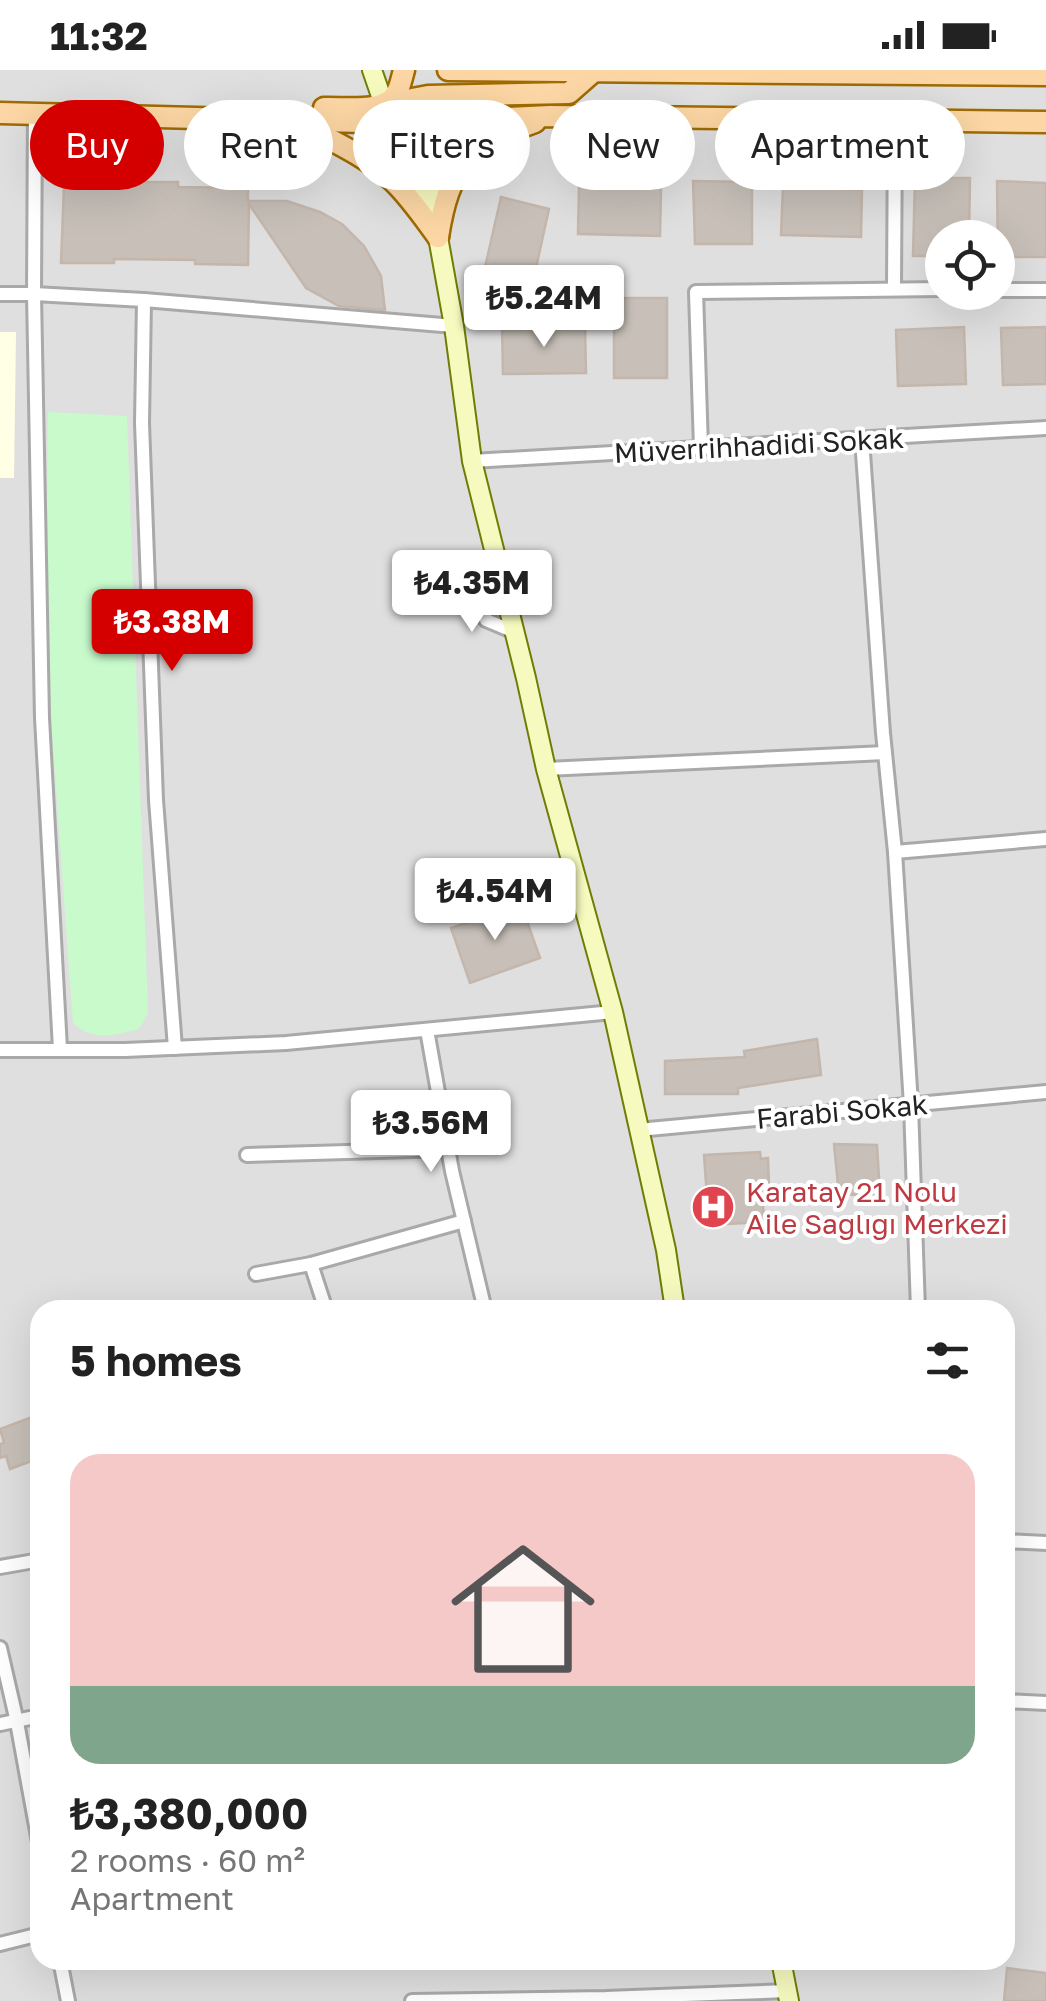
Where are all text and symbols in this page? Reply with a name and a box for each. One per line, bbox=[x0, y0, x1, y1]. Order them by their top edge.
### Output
text: 11:32 bbox=[50, 13, 148, 58]
chip: Buy bbox=[30, 100, 164, 190]
chip: Rent bbox=[184, 100, 333, 190]
chip: Filters bbox=[353, 100, 530, 190]
chip: New bbox=[550, 100, 695, 190]
chip: Apartment bbox=[715, 100, 965, 190]
map controls bbox=[925, 220, 1015, 310]
button: locate bbox=[925, 220, 1015, 310]
pin: ₺5.24M bbox=[463, 265, 625, 350]
text: ₺5.24M bbox=[486, 278, 602, 316]
street label: Müverrihhadidi Sokak bbox=[613, 421, 905, 469]
pin: ₺4.35M bbox=[391, 550, 553, 635]
text: ₺4.35M bbox=[414, 563, 530, 601]
pin: ₺3.38M bbox=[91, 589, 253, 674]
text: ₺3.38M bbox=[114, 602, 230, 640]
pin: ₺4.54M bbox=[414, 858, 576, 943]
text: ₺4.54M bbox=[437, 871, 553, 909]
street label: Farabi Sokak bbox=[755, 1087, 929, 1135]
pin: ₺3.56M bbox=[350, 1090, 512, 1175]
text: ₺3.56M bbox=[373, 1103, 489, 1141]
place label: Karatay 21 Nolu Aile Sağlığı Merkezi bbox=[746, 1175, 1008, 1240]
hospital icon: Karatay 21 Nolu Aile Sağlığı Merkezi bbox=[690, 1184, 736, 1230]
icon: filters bbox=[920, 1333, 975, 1388]
text: 5 homes bbox=[70, 1335, 242, 1385]
icon: home bbox=[433, 1519, 613, 1699]
text: ₺3,380,000 bbox=[70, 1788, 308, 1838]
text: 2 rooms · 60 m² bbox=[70, 1841, 305, 1879]
text: Apartment bbox=[70, 1879, 234, 1917]

